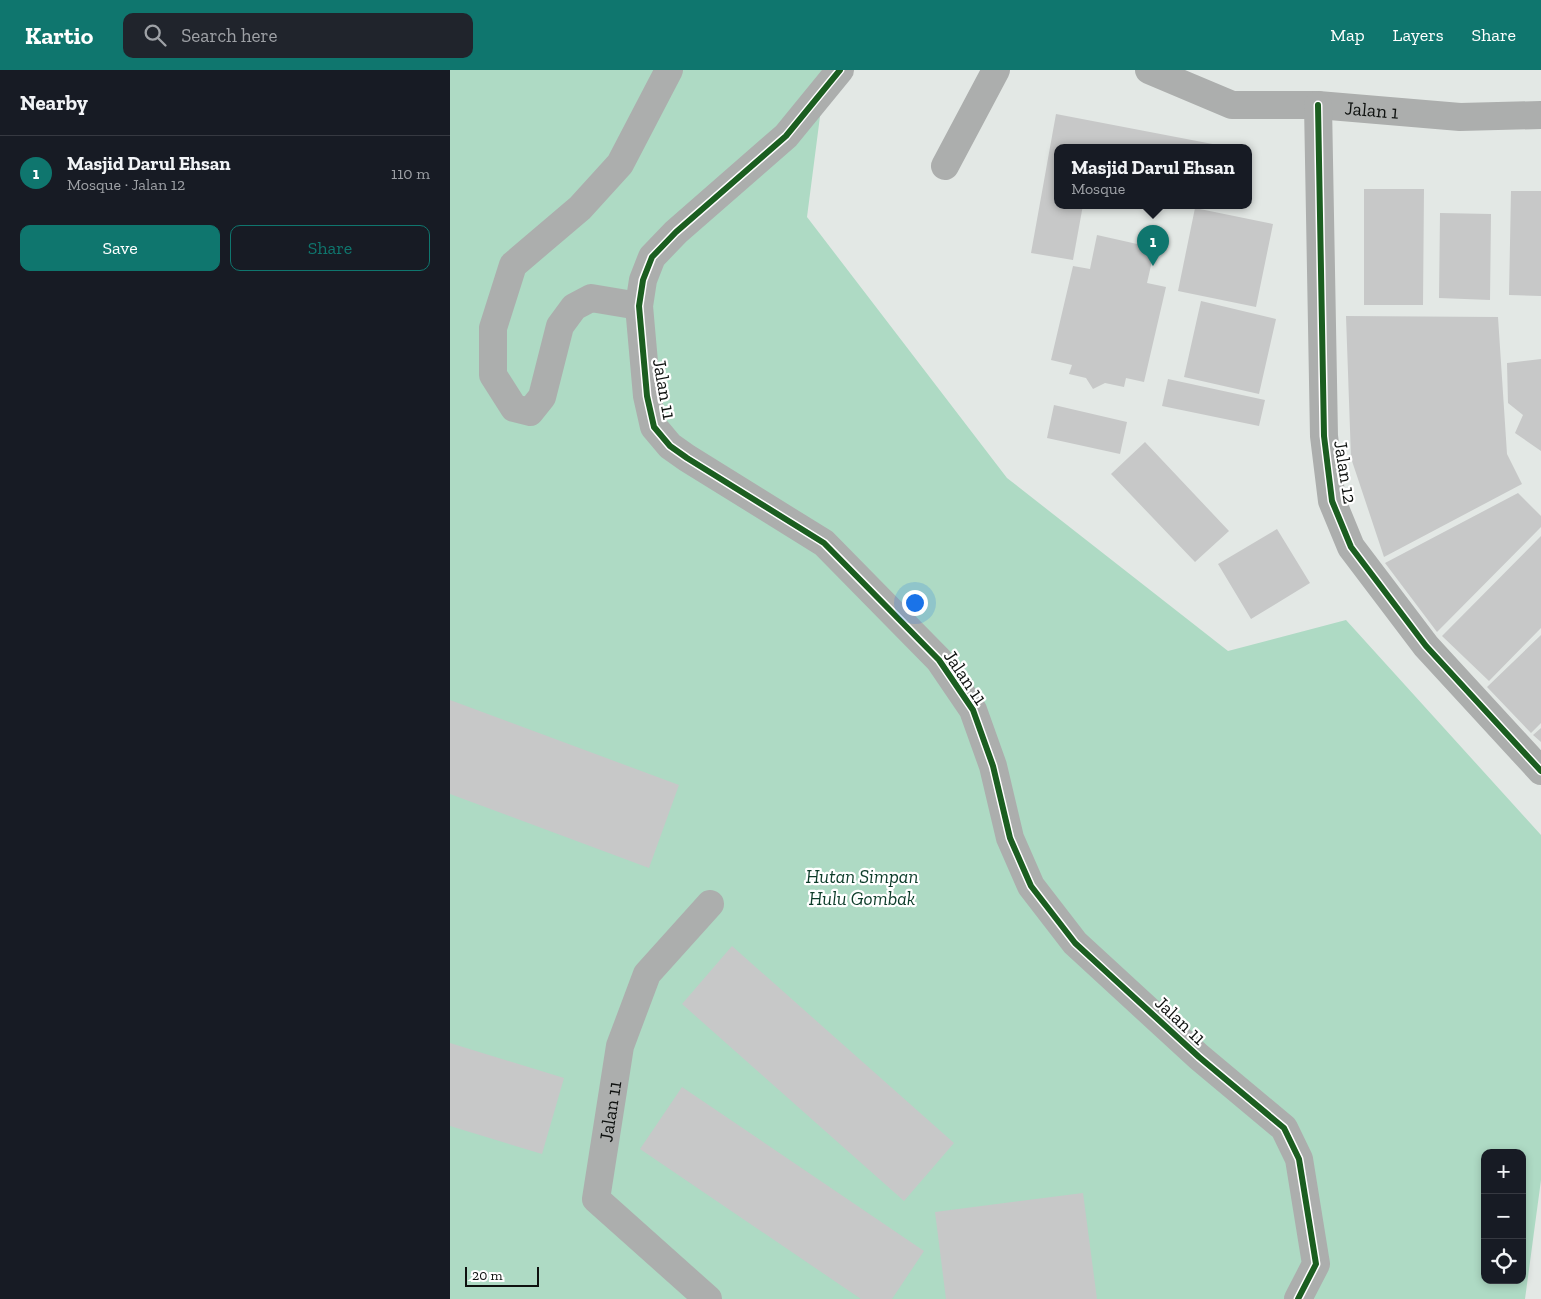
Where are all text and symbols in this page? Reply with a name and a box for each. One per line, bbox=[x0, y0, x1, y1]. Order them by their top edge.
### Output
search box bbox=[123, 13, 473, 58]
text: Kartio bbox=[25, 21, 93, 50]
icon: search bbox=[141, 21, 169, 49]
text: Search here bbox=[181, 24, 277, 47]
text: Map bbox=[1330, 24, 1365, 46]
text: Layers bbox=[1393, 24, 1444, 46]
text: Share bbox=[1472, 24, 1516, 46]
text: Nearby bbox=[20, 90, 88, 115]
street label: Jalan 1 bbox=[1344, 96, 1400, 124]
popup bbox=[1054, 144, 1252, 209]
text: Masjid Darul Ehsan bbox=[67, 152, 231, 175]
text: Masjid Darul Ehsan bbox=[1071, 156, 1235, 179]
text: 1 bbox=[33, 164, 39, 183]
text: 110 m bbox=[391, 164, 430, 183]
text: Mosque · Jalan 12 bbox=[67, 175, 185, 194]
text: Mosque bbox=[1071, 179, 1125, 198]
button: Save bbox=[20, 225, 220, 271]
button: Share bbox=[230, 225, 430, 271]
pin: 1 bbox=[1137, 225, 1169, 266]
street label: Jalan 11 bbox=[648, 357, 681, 421]
street label: Jalan 12 bbox=[1329, 439, 1362, 505]
your location bbox=[902, 590, 928, 616]
street label: Jalan 11 bbox=[939, 645, 992, 709]
park label: Hutan Simpan Hulu Gombak bbox=[806, 865, 918, 910]
street label: Jalan 11 bbox=[1150, 991, 1211, 1050]
street label: Jalan 11 bbox=[594, 1079, 626, 1143]
map controls bbox=[1481, 1149, 1526, 1284]
button: + bbox=[1481, 1149, 1526, 1194]
button: − bbox=[1481, 1194, 1526, 1239]
button: locate bbox=[1481, 1239, 1526, 1284]
scale bar bbox=[465, 1264, 539, 1287]
text: 20 m bbox=[472, 1267, 503, 1284]

